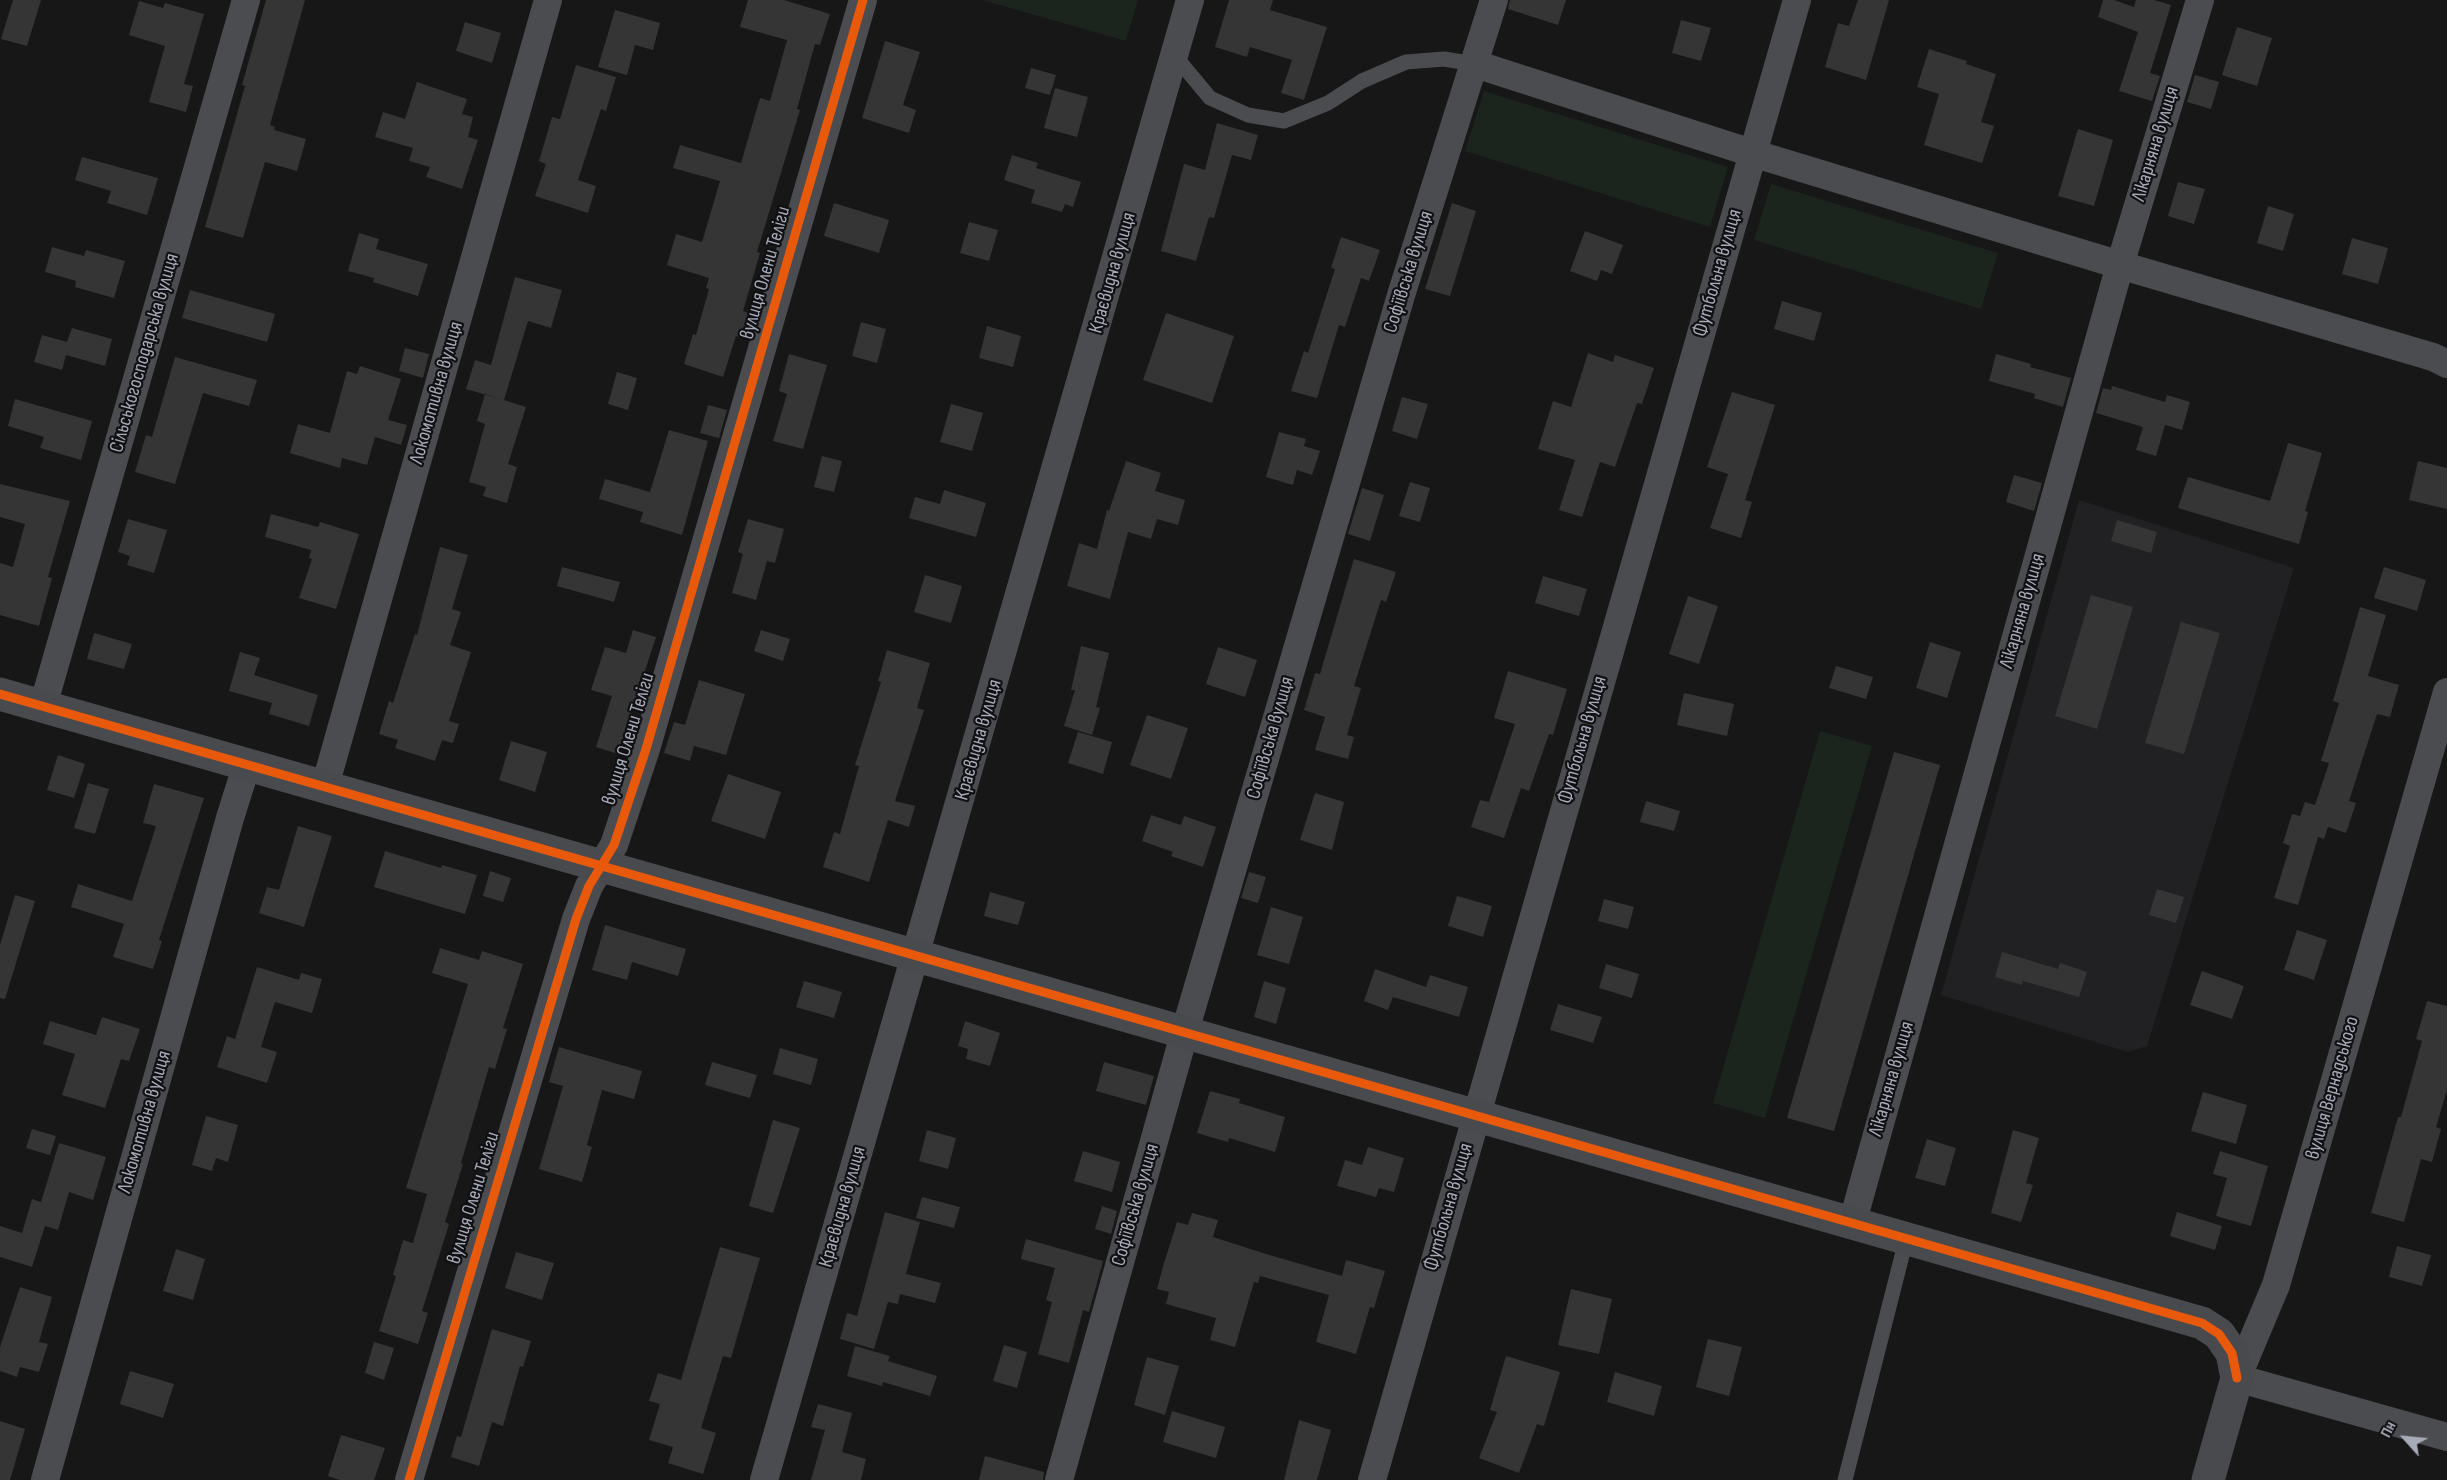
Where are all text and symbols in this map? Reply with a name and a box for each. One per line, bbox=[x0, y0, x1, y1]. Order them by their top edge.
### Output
street label: Лікарняна вулиця bbox=[2127, 84, 2185, 204]
street label: вулиця Олени Теліги bbox=[736, 204, 796, 342]
street label: Футбольна вулиця bbox=[1688, 207, 1748, 339]
street label: Софіївська вулиця bbox=[1379, 208, 1439, 336]
street label: Краєвидна вулиця bbox=[1084, 210, 1142, 336]
street label: Сільськогосподарська вулиця bbox=[105, 251, 185, 455]
street label: Локомотивна вулиця bbox=[405, 319, 469, 467]
street label: Лікарняна вулиця bbox=[1995, 551, 2051, 671]
street label: вулиця Олени Теліги bbox=[598, 670, 660, 808]
street label: Софіївська вулиця bbox=[1242, 674, 1300, 802]
street label: Футбольна вулиця bbox=[1553, 674, 1613, 806]
street label: Краєвидна вулиця bbox=[950, 677, 1008, 803]
street label: вулиця Вернадського bbox=[2301, 1014, 2365, 1162]
street label: Лікарняна вулиця bbox=[1864, 1019, 1920, 1139]
street label: Локомотивна вулиця bbox=[113, 1048, 177, 1196]
street label: вулиця Олени Теліги bbox=[443, 1129, 505, 1267]
street label: Софіївська вулиця bbox=[1107, 1141, 1165, 1269]
street label: Футбольна вулиця bbox=[1419, 1141, 1479, 1273]
street label: Краєвидна вулиця bbox=[814, 1144, 872, 1270]
north arrow bbox=[2375, 1408, 2435, 1468]
text: Пн bbox=[2377, 1418, 2400, 1441]

